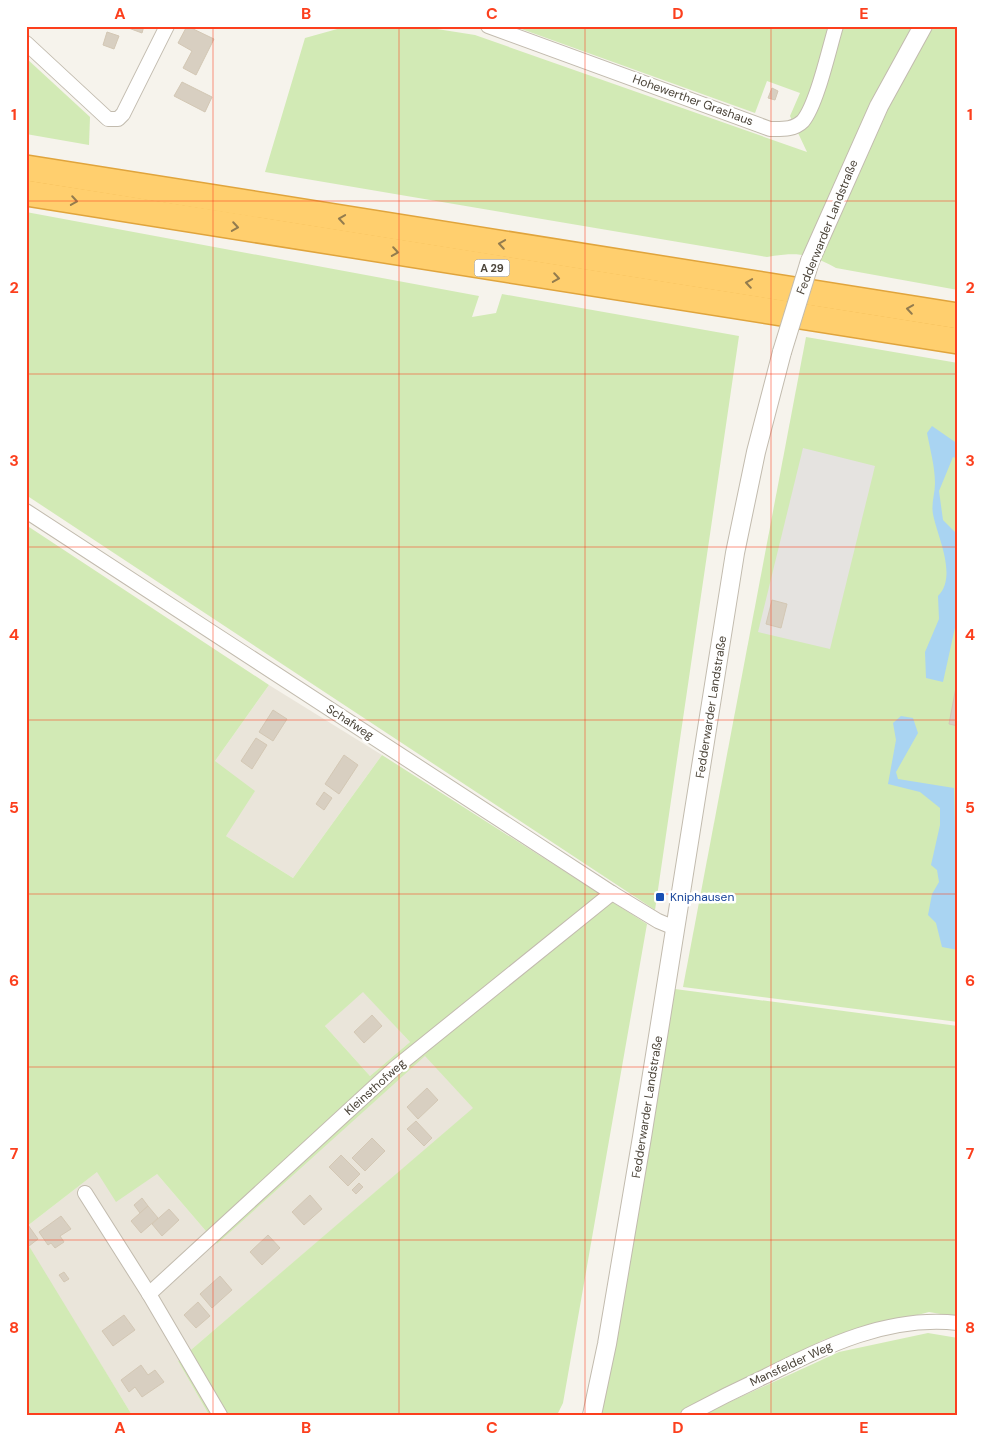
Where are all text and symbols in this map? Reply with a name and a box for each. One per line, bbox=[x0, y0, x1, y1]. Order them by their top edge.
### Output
text: A bbox=[114, 3, 126, 24]
text: B bbox=[301, 3, 311, 24]
text: C bbox=[486, 3, 498, 24]
text: D bbox=[672, 3, 684, 24]
text: E bbox=[859, 3, 869, 24]
street label: Hohewerther Grashaus bbox=[630, 71, 756, 129]
text: 1 bbox=[11, 104, 17, 125]
text: 1 bbox=[967, 104, 973, 125]
street label: Fedderwarder Landstraße bbox=[793, 157, 861, 297]
one-way arrow bbox=[70, 195, 79, 205]
one-way arrow bbox=[337, 214, 346, 224]
one-way arrow bbox=[231, 221, 239, 232]
one-way arrow bbox=[498, 240, 507, 250]
one-way arrow bbox=[391, 247, 400, 257]
road number: A 29 bbox=[474, 260, 510, 276]
one-way arrow bbox=[551, 272, 560, 282]
text: 2 bbox=[9, 277, 19, 298]
text: 2 bbox=[965, 277, 975, 298]
one-way arrow bbox=[745, 279, 753, 289]
one-way arrow bbox=[905, 304, 914, 314]
text: 3 bbox=[9, 450, 19, 471]
text: 3 bbox=[965, 450, 975, 471]
text: 4 bbox=[9, 624, 19, 645]
text: 4 bbox=[965, 624, 975, 645]
street label: Fedderwarder Landstraße bbox=[692, 634, 730, 779]
street label: Schafweg bbox=[323, 701, 377, 744]
text: 5 bbox=[9, 797, 19, 818]
text: 5 bbox=[965, 797, 975, 818]
place label: Kniphausen bbox=[670, 889, 734, 905]
marker: Kniphausen bbox=[654, 891, 666, 903]
text: 6 bbox=[9, 970, 19, 991]
text: 6 bbox=[965, 970, 975, 991]
street label: Fedderwarder Landstraße bbox=[628, 1034, 666, 1179]
street label: Kleinsthofweg bbox=[341, 1055, 409, 1119]
text: 7 bbox=[10, 1143, 19, 1164]
text: 7 bbox=[966, 1143, 975, 1164]
text: 8 bbox=[9, 1317, 19, 1338]
text: 8 bbox=[965, 1317, 975, 1338]
street label: Mansfelder Weg bbox=[747, 1338, 835, 1390]
text: A bbox=[114, 1417, 126, 1438]
text: B bbox=[301, 1417, 311, 1438]
text: C bbox=[486, 1417, 498, 1438]
text: D bbox=[672, 1417, 684, 1438]
text: E bbox=[859, 1417, 869, 1438]

